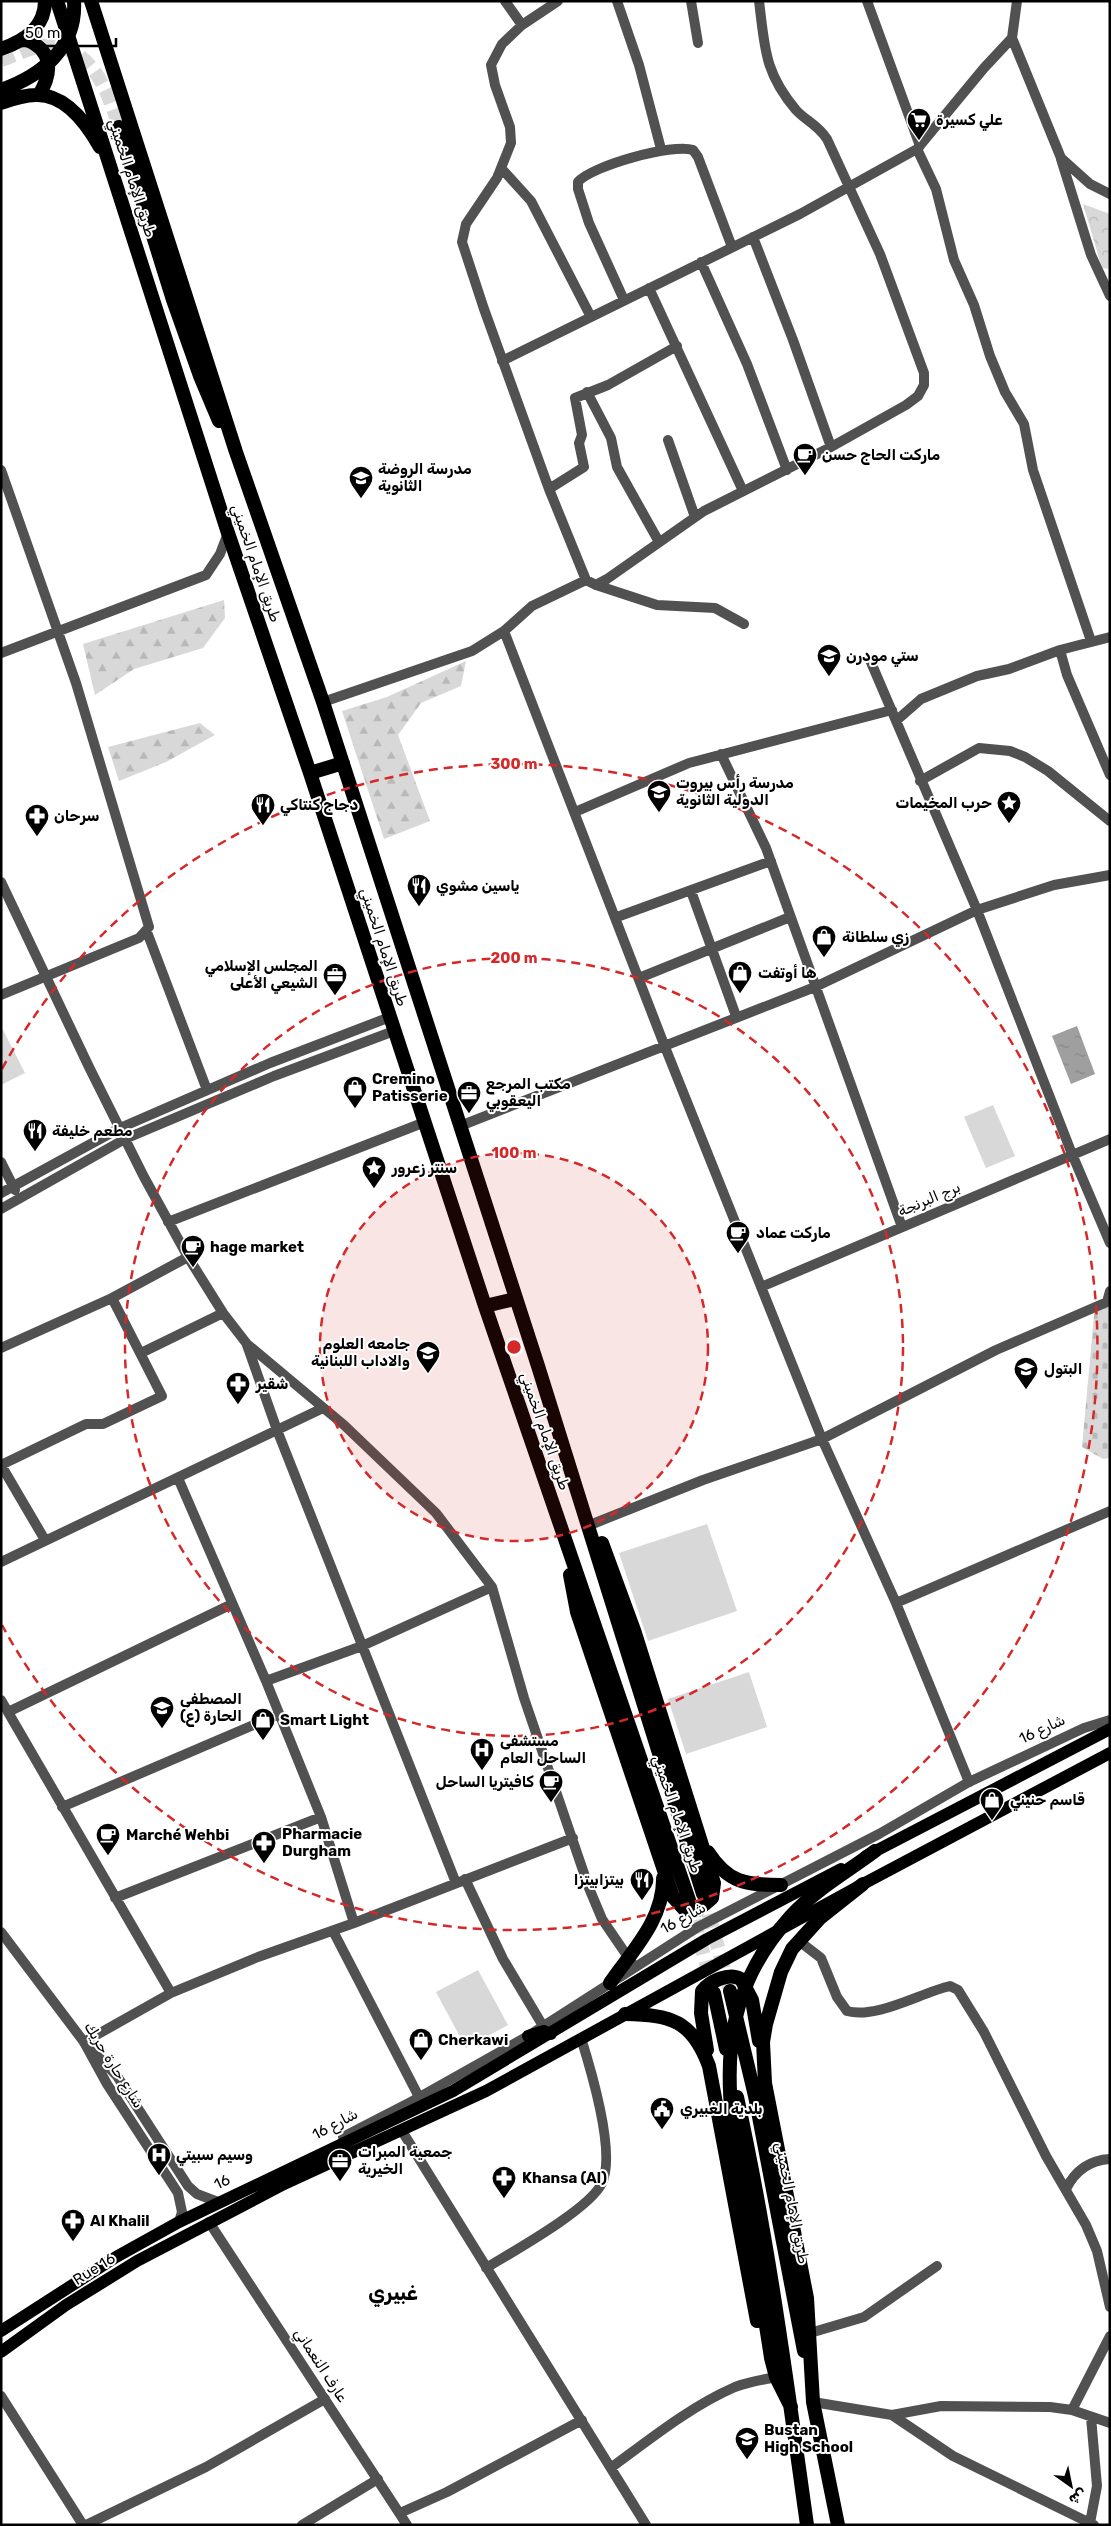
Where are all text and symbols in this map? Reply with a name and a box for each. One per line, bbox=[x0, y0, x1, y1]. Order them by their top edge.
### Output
scale bar bbox=[18, 15, 115, 47]
text: 50 m bbox=[25, 24, 60, 42]
supermarket icon: علي كسيرة bbox=[906, 107, 932, 141]
place label: علي كسيرة bbox=[936, 111, 1003, 132]
street label: طريق الإمام الخميني bbox=[101, 116, 160, 241]
cafe icon: ماركت الحاج حسن bbox=[792, 442, 818, 476]
place label: ماركت الحاج حسن bbox=[822, 446, 941, 465]
place label: مدرسة الروضة الثانوية bbox=[378, 460, 472, 495]
school or university icon: مدرسة الروضة الثانوية bbox=[348, 465, 374, 499]
street label: طريق الإمام الخميني bbox=[225, 502, 285, 625]
school or university icon: ستي مودرن bbox=[816, 643, 842, 677]
place label: ستي مودرن bbox=[846, 647, 919, 668]
text: 300 m bbox=[490, 755, 538, 773]
place label: مدرسة رأس بيروت الدولية الثانوية bbox=[676, 774, 794, 809]
school or university icon: مدرسة رأس بيروت الدولية الثانوية bbox=[646, 779, 672, 813]
place icon: حرب المخيمات bbox=[996, 790, 1022, 824]
restaurant icon: دجاج كنتاكي bbox=[250, 792, 276, 826]
place label: حرب المخيمات bbox=[896, 794, 992, 812]
place label: دجاج كنتاكي bbox=[280, 796, 359, 817]
pharmacy icon: سرحان bbox=[24, 803, 50, 837]
place label: سرحان bbox=[54, 807, 99, 825]
restaurant icon: ياسين مشوي bbox=[406, 873, 432, 907]
place label: ياسين مشوي bbox=[436, 877, 520, 897]
street label: طريق الإمام الخميني bbox=[353, 885, 412, 1010]
shop icon: زي سلطانة bbox=[811, 924, 837, 958]
place label: زي سلطانة bbox=[842, 928, 909, 948]
text: 200 m bbox=[490, 949, 538, 967]
place label: المجلس الإسلامي الشيعي الأعلى bbox=[205, 957, 318, 995]
shop icon: ها أوتفت bbox=[727, 960, 753, 994]
office icon: المجلس الإسلامي الشيعي الأعلى bbox=[322, 962, 348, 996]
place label: ها أوتفت bbox=[758, 964, 817, 982]
place label: Cremino Patisserie bbox=[372, 1070, 448, 1105]
shop icon: Cremino Patisserie bbox=[342, 1075, 368, 1109]
place label: مكتب المرجع اليعقوبي bbox=[486, 1075, 571, 1113]
office icon: مكتب المرجع اليعقوبي bbox=[456, 1080, 482, 1114]
restaurant icon: مطعم خليفة bbox=[22, 1118, 48, 1152]
place label: مطعم خليفة bbox=[52, 1122, 133, 1141]
text: 100 m bbox=[492, 1144, 536, 1162]
place icon: سنتر زعرور bbox=[361, 1155, 387, 1189]
place label: سنتر زعرور bbox=[391, 1159, 457, 1177]
street label: برج البرنجة bbox=[895, 1178, 964, 1222]
cafe icon: ماركت عماد bbox=[725, 1220, 751, 1254]
place label: ماركت عماد bbox=[756, 1224, 831, 1242]
cafe icon: hage market bbox=[180, 1234, 206, 1268]
place label: hage market bbox=[210, 1238, 304, 1256]
place label: جامعه العلوم والاداب اللبنانية bbox=[311, 1335, 410, 1370]
centre of rings bbox=[505, 1338, 523, 1356]
school or university icon: جامعه العلوم والاداب اللبنانية bbox=[415, 1340, 441, 1374]
school or university icon: البتول bbox=[1013, 1356, 1039, 1390]
place label: البتول bbox=[1044, 1360, 1082, 1378]
street label: طريق الإمام الخميني bbox=[514, 1370, 574, 1493]
pharmacy icon: شقير bbox=[225, 1371, 251, 1405]
place label: شقير bbox=[255, 1375, 288, 1393]
place label: المصطفى الحارة (ع) bbox=[180, 1690, 242, 1727]
school or university icon: المصطفى الحارة (ع) bbox=[149, 1695, 175, 1729]
shop icon: Smart Light bbox=[250, 1707, 276, 1741]
street label: شارع 16 bbox=[1016, 1710, 1069, 1749]
place label: Smart Light bbox=[280, 1711, 369, 1729]
place label: مستشفى الساحل العام bbox=[500, 1732, 586, 1768]
hospital icon: مستشفى الساحل العام bbox=[469, 1737, 495, 1771]
street label: طريق الإمام الخميني bbox=[646, 1753, 706, 1876]
cafe icon: كافيتريا الساحل bbox=[538, 1769, 564, 1803]
place label: كافيتريا الساحل bbox=[436, 1773, 534, 1791]
shop icon: قاسم حنيني bbox=[979, 1787, 1005, 1821]
place label: قاسم حنيني bbox=[1010, 1791, 1085, 1812]
cafe icon: Marché Wehbi bbox=[95, 1822, 121, 1856]
place label: Pharmacie Durgham bbox=[282, 1825, 362, 1860]
place label: Marché Wehbi bbox=[126, 1826, 229, 1844]
pharmacy icon: Pharmacie Durgham bbox=[251, 1830, 277, 1864]
restaurant icon: بيتزابيتزا bbox=[629, 1867, 655, 1901]
place label: بيتزابيتزا bbox=[574, 1871, 624, 1889]
street label: شارع 16 bbox=[657, 1898, 710, 1940]
street label: شارع حارة حريك bbox=[79, 2019, 148, 2112]
shop icon: Cherkawi bbox=[408, 2027, 434, 2061]
place label: Cherkawi bbox=[438, 2031, 508, 2049]
public building icon: بلدية الغبيري bbox=[649, 2096, 675, 2130]
place label: بلدية الغبيري bbox=[680, 2100, 763, 2120]
street label: شارع 16 bbox=[309, 2105, 362, 2145]
street label: طريق الإمام الخميني bbox=[768, 2141, 813, 2266]
hospital icon: وسيم سبيتي bbox=[146, 2142, 172, 2176]
place label: جمعية المبرات الخيرية bbox=[358, 2143, 452, 2178]
place label: وسيم سبيتي bbox=[176, 2146, 253, 2167]
office icon: جمعية المبرات الخيرية bbox=[327, 2148, 353, 2182]
pharmacy icon: Khansa (Al) bbox=[491, 2165, 517, 2199]
place label: Khansa (Al) bbox=[522, 2169, 607, 2187]
street label: 16 bbox=[211, 2171, 233, 2193]
pharmacy icon: Al Khalil bbox=[60, 2208, 86, 2242]
place label: Al Khalil bbox=[90, 2212, 150, 2230]
street label: Rue 16 bbox=[70, 2249, 118, 2289]
district label: غبيري bbox=[368, 2281, 418, 2307]
street label: عارف النعماني bbox=[288, 2325, 352, 2407]
place label: Bustan High School bbox=[764, 2421, 853, 2456]
school or university icon: Bustan High School bbox=[734, 2426, 760, 2460]
north arrow bbox=[1046, 2461, 1096, 2511]
text: ش bbox=[1066, 2485, 1090, 2509]

